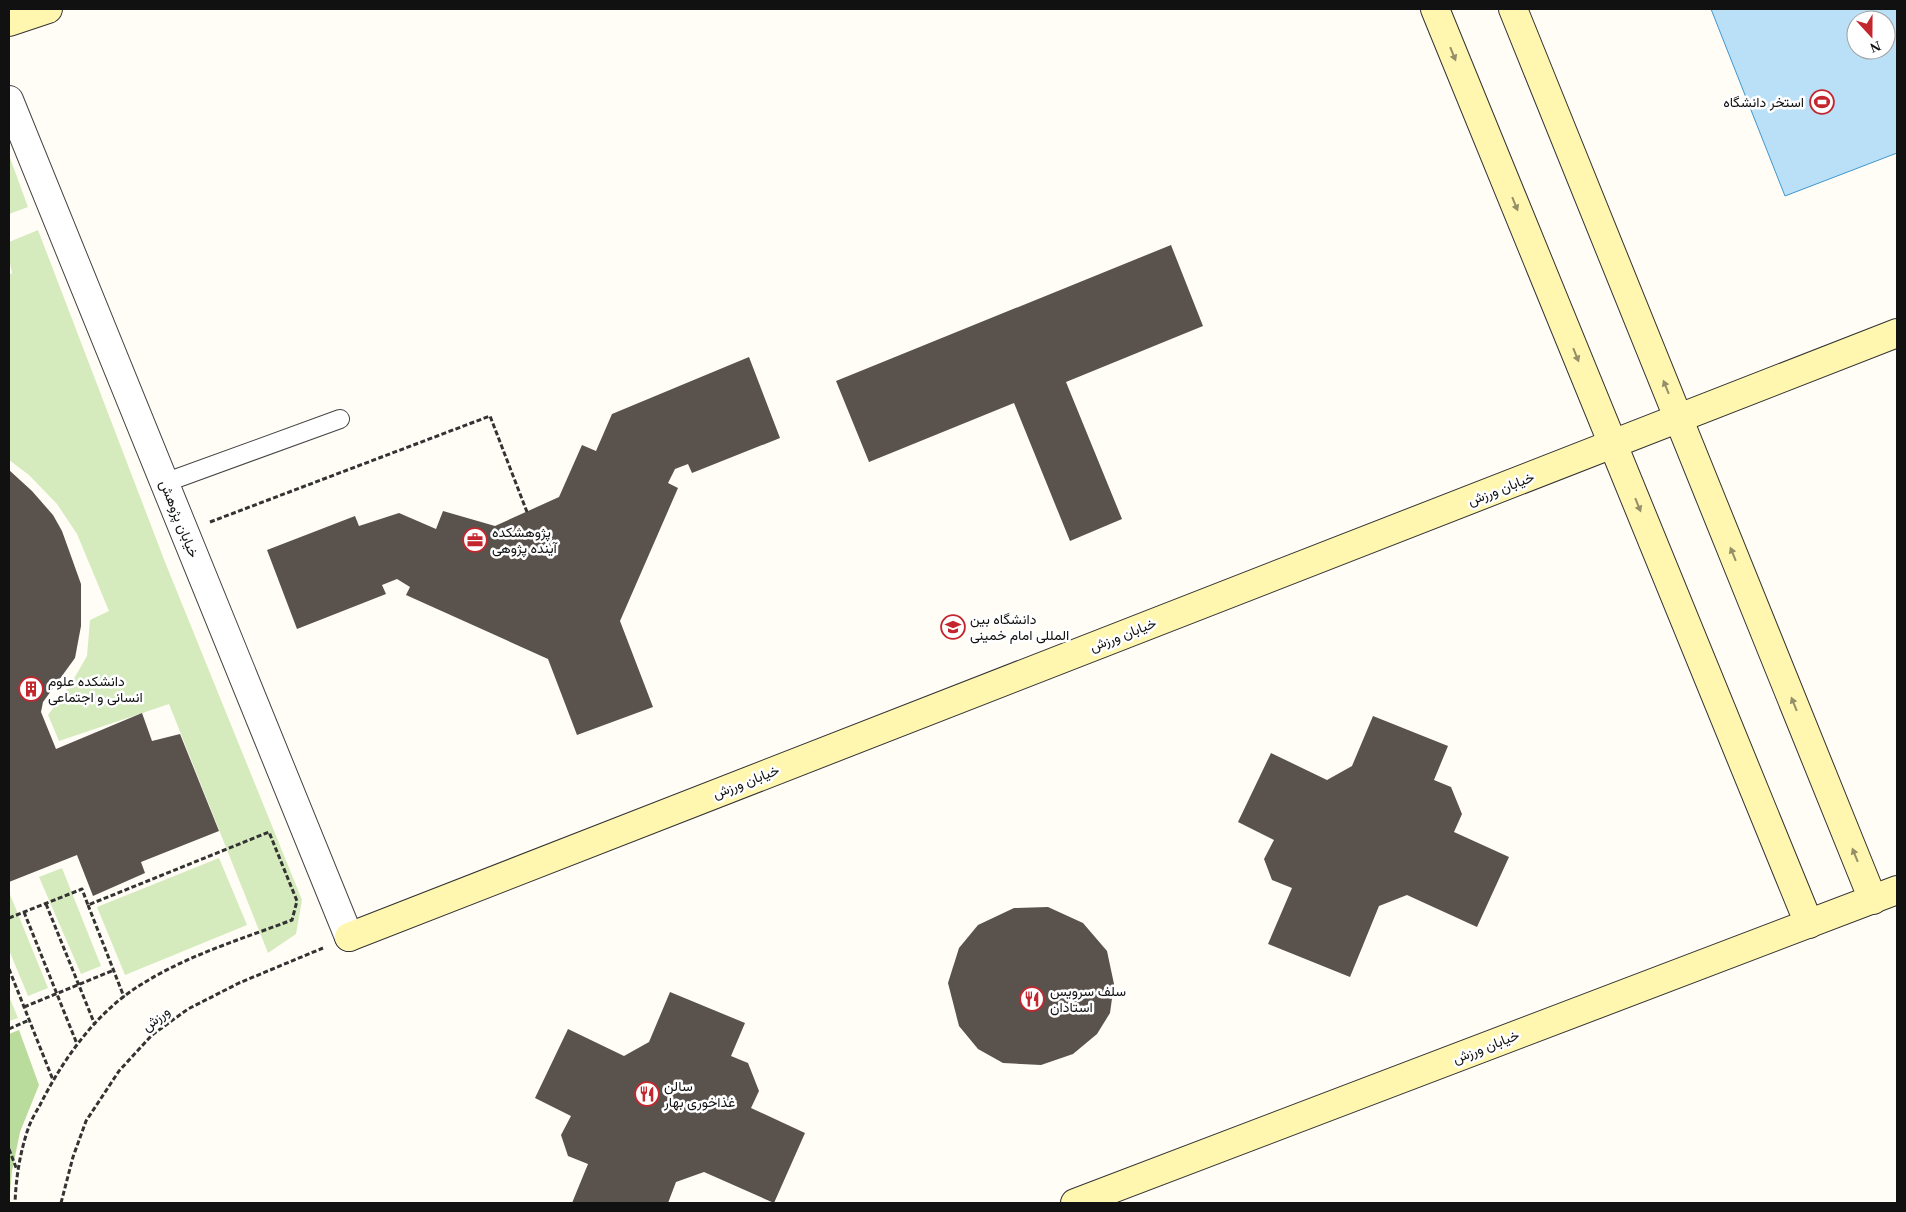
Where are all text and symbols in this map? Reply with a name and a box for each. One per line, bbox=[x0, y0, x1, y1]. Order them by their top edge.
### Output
north arrow bbox=[1846, 10, 1896, 60]
text: N bbox=[1868, 38, 1883, 55]
one-way arrow bbox=[1450, 47, 1458, 61]
sports icon: استخر دانشگاه bbox=[1809, 89, 1835, 115]
place label: استخر دانشگاه bbox=[1723, 95, 1804, 111]
one-way arrow bbox=[1511, 197, 1519, 211]
one-way arrow bbox=[1572, 348, 1580, 363]
one-way arrow bbox=[1662, 379, 1670, 394]
street label: خیابان ورزش bbox=[1466, 469, 1537, 509]
street label: خیابان پژوهش bbox=[155, 478, 201, 561]
one-way arrow bbox=[1634, 498, 1642, 512]
place label: پژوهشکده آینده پژوهی bbox=[492, 525, 559, 558]
office icon: پژوهشکده آینده پژوهی bbox=[462, 527, 488, 553]
one-way arrow bbox=[1729, 546, 1737, 561]
place label: دانشگاه بین المللی امام خمینی bbox=[970, 612, 1069, 644]
school or university icon: دانشگاه بین المللی امام خمینی bbox=[940, 614, 966, 640]
street label: خیابان ورزش bbox=[1088, 615, 1159, 655]
place label: دانشکده علوم انسانی و اجتماعی bbox=[48, 674, 143, 706]
building icon: دانشکده علوم انسانی و اجتماعی bbox=[18, 676, 44, 702]
one-way arrow bbox=[1790, 696, 1798, 711]
street label: خیابان ورزش bbox=[711, 762, 782, 802]
one-way arrow bbox=[1851, 847, 1859, 862]
place label: سلف سرویس استادان bbox=[1050, 984, 1126, 1016]
restaurant icon: سلف سرویس استادان bbox=[1019, 986, 1045, 1012]
street label: ورزش bbox=[139, 1004, 173, 1035]
street label: خیابان ورزش bbox=[1451, 1027, 1522, 1067]
place label: سالن غذاخوری بهار bbox=[663, 1079, 735, 1111]
restaurant icon: سالن غذاخوری بهار bbox=[634, 1081, 660, 1107]

